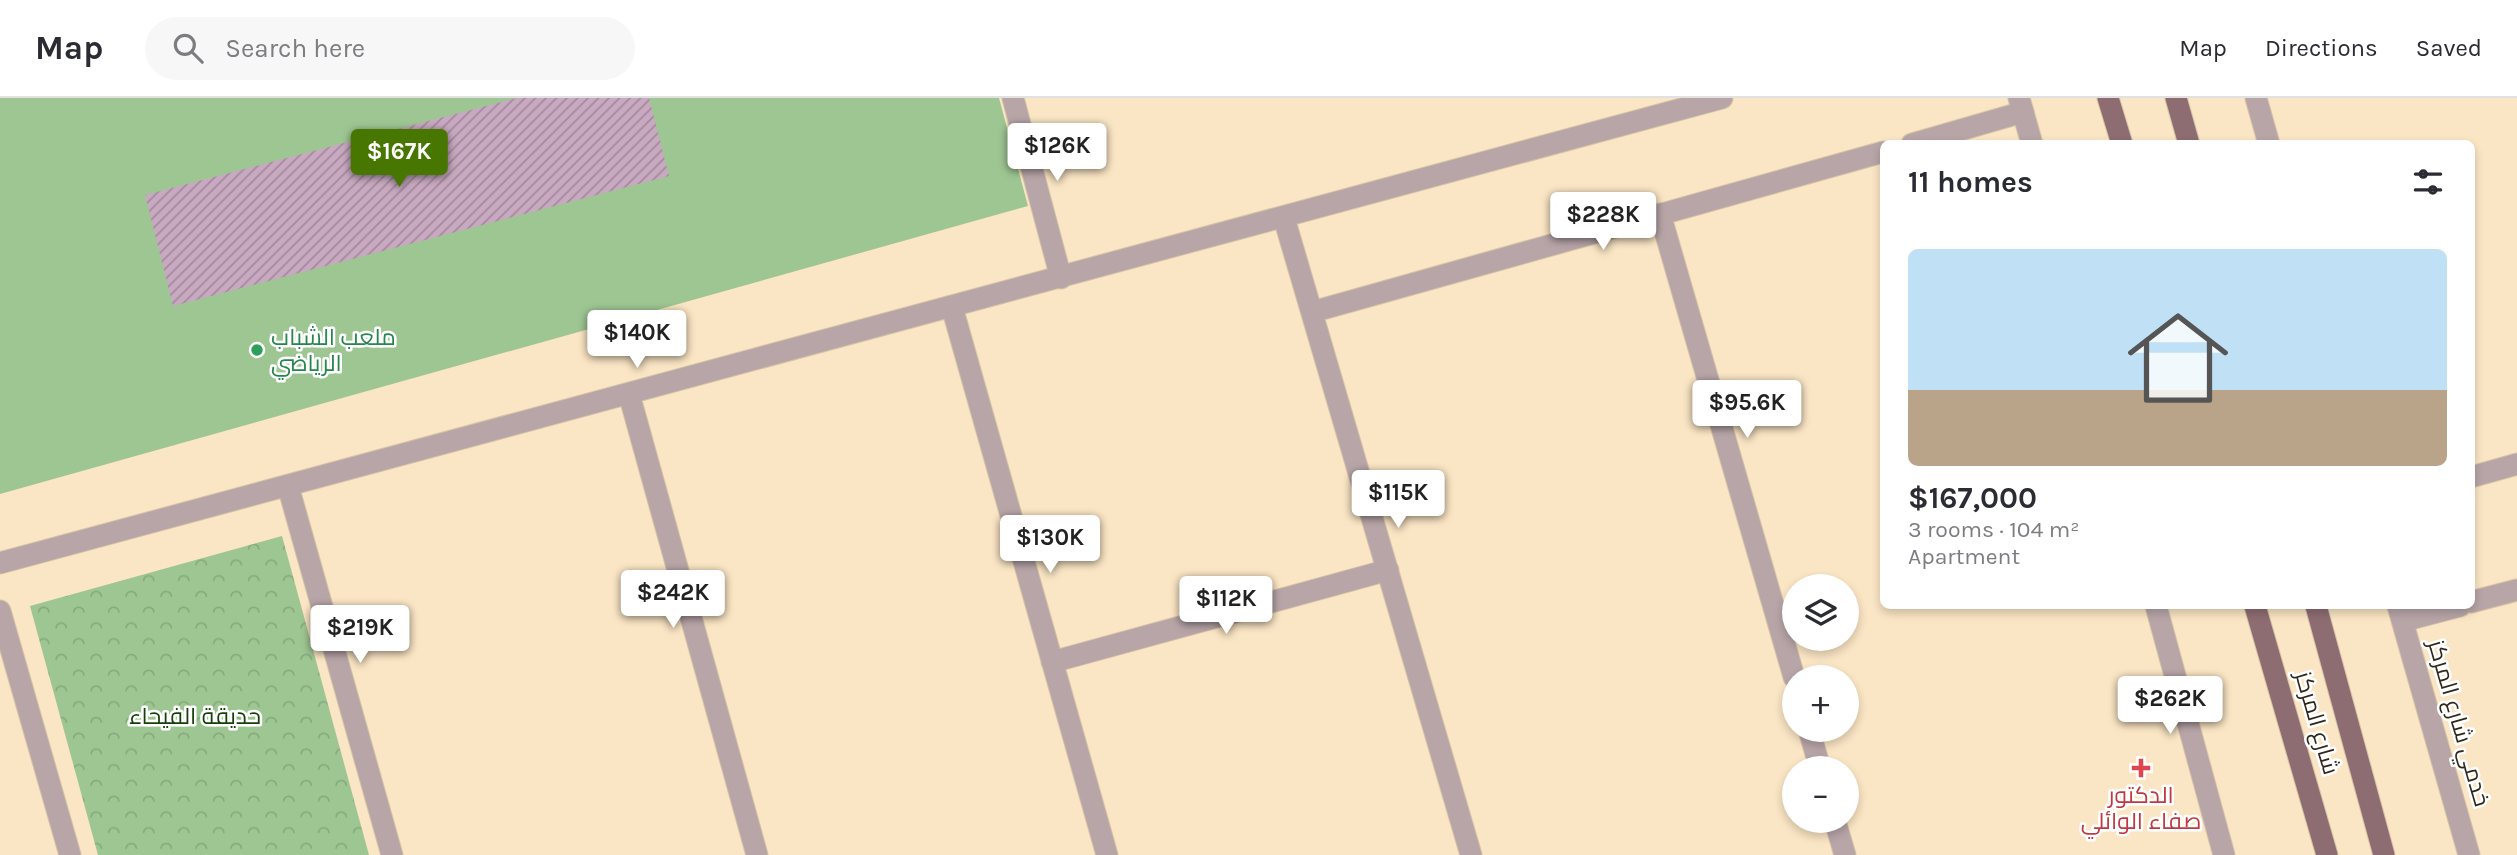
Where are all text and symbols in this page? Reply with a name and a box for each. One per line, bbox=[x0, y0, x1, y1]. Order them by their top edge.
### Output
search box bbox=[145, 17, 635, 80]
text: Map bbox=[35, 29, 103, 67]
icon: search bbox=[169, 29, 207, 67]
text: Search here bbox=[225, 33, 365, 64]
text: Map bbox=[2179, 34, 2227, 62]
text: Directions bbox=[2265, 34, 2378, 62]
text: Saved bbox=[2416, 34, 2482, 62]
pin: $126K bbox=[1008, 123, 1106, 183]
pin: $167K bbox=[350, 130, 448, 189]
text: $126K bbox=[1024, 132, 1090, 159]
text: $167K bbox=[367, 138, 431, 165]
icon: filters bbox=[2409, 163, 2447, 201]
text: 11 homes bbox=[1908, 164, 2033, 200]
pin: $228K bbox=[1554, 192, 1652, 252]
text: $228K bbox=[1566, 201, 1640, 228]
icon: home bbox=[2115, 295, 2241, 421]
pin: $140K bbox=[588, 310, 686, 370]
text: $140K bbox=[603, 319, 671, 346]
place label: ملعب الشباب الرياضي bbox=[271, 324, 396, 380]
marker: ملعب الشباب الرياضي bbox=[249, 342, 265, 358]
pin: $95.6K bbox=[1690, 380, 1804, 440]
text: $95.6K bbox=[1708, 389, 1786, 416]
pin: $115K bbox=[1349, 470, 1447, 530]
text: $115K bbox=[1368, 479, 1428, 506]
text: $167,000 bbox=[1908, 480, 2037, 516]
pin: $130K bbox=[1001, 516, 1099, 575]
text: 3 rooms · 104 m² bbox=[1908, 516, 2079, 543]
text: $130K bbox=[1016, 524, 1084, 551]
text: Apartment bbox=[1908, 543, 2020, 570]
pin: $242K bbox=[624, 570, 722, 630]
map controls bbox=[1782, 574, 1859, 833]
button: layers bbox=[1782, 574, 1859, 651]
pin: $112K bbox=[1177, 576, 1275, 636]
text: $242K bbox=[637, 579, 709, 606]
text: $112K bbox=[1195, 585, 1257, 612]
pin: $219K bbox=[311, 606, 409, 665]
text: $219K bbox=[326, 614, 394, 641]
street label: خدمي شارع المركز bbox=[2418, 635, 2496, 810]
button: + bbox=[1782, 665, 1859, 742]
street label: شارع المركز bbox=[2287, 666, 2345, 778]
pin: $262K bbox=[2121, 676, 2219, 736]
text: $262K bbox=[2134, 685, 2206, 712]
park label: حديقة الفيحاء bbox=[129, 703, 261, 730]
button: − bbox=[1782, 756, 1859, 833]
marker: الدكتور صفاء الوائلي bbox=[2131, 758, 2151, 778]
place label: الدكتور صفاء الوائلي bbox=[2081, 782, 2201, 839]

